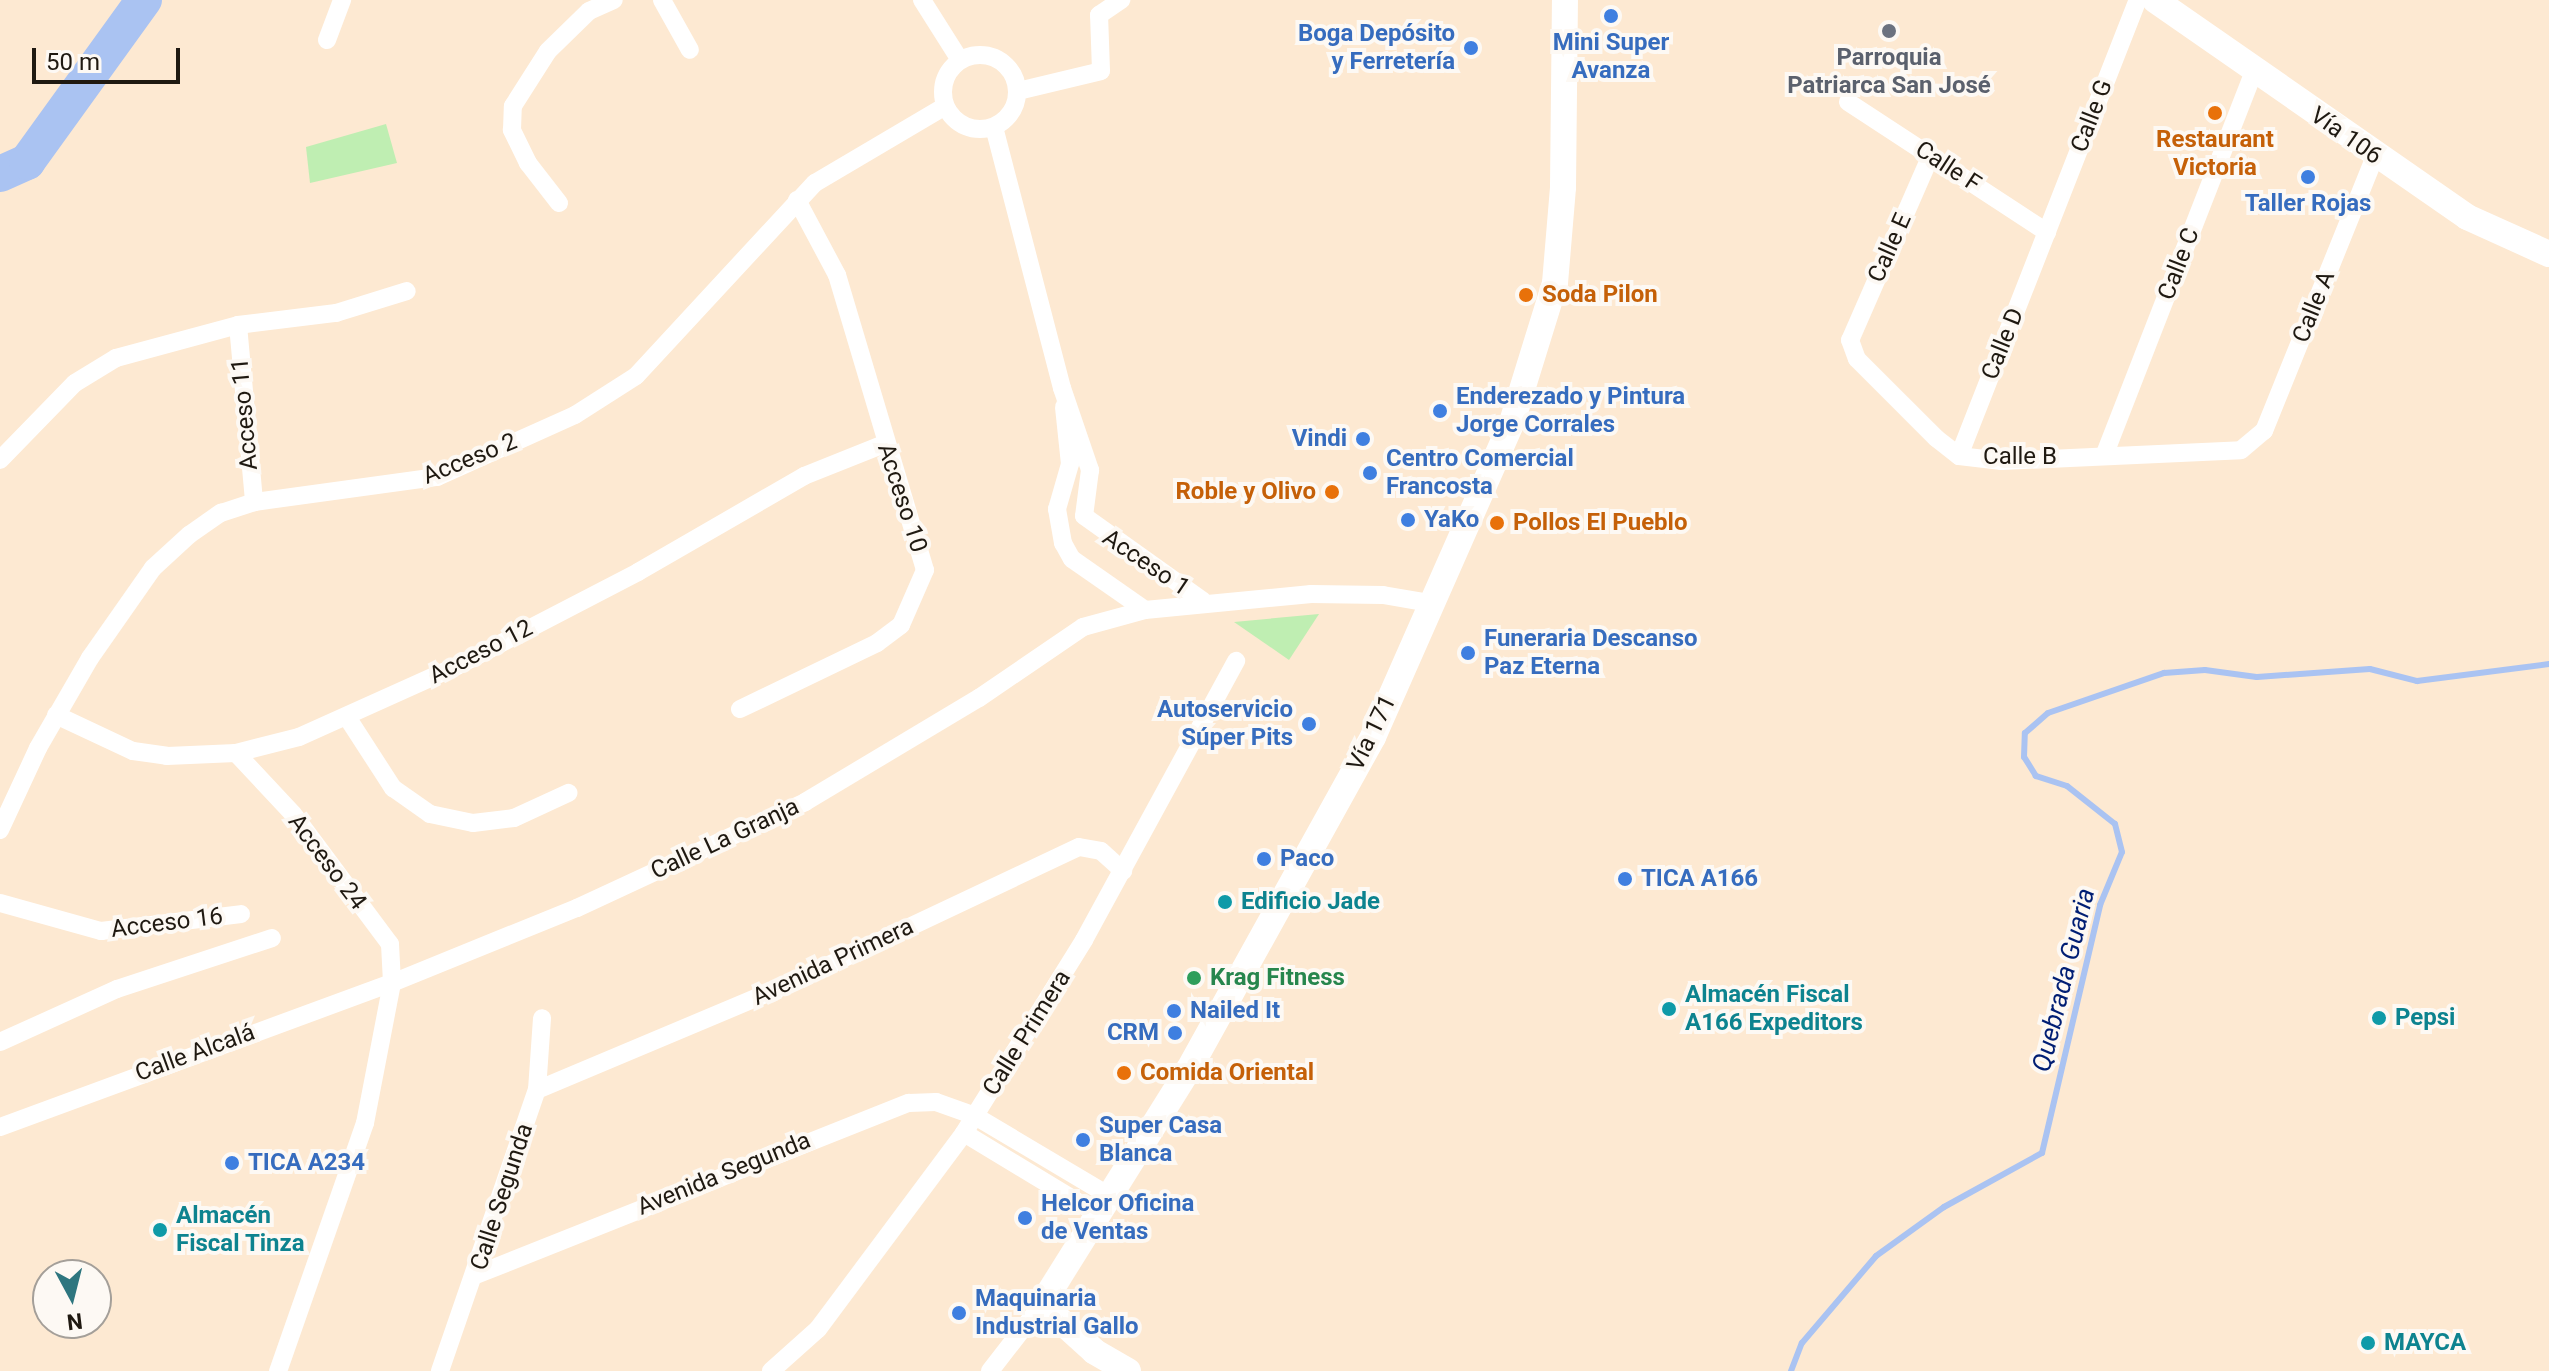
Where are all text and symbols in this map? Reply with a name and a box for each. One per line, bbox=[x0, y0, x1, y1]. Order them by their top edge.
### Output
marker: Mini Super Avanza bbox=[1602, 7, 1620, 25]
place label: Boga Depósito y Ferretería bbox=[1298, 20, 1455, 76]
marker: Parroquia Patriarca San José bbox=[1880, 22, 1898, 40]
place label: Mini Super Avanza bbox=[1553, 29, 1669, 85]
scale bar bbox=[36, 32, 184, 82]
marker: Boga Depósito y Ferretería bbox=[1462, 39, 1480, 57]
place label: Parroquia Patriarca San José bbox=[1787, 44, 1991, 100]
text: 50 m bbox=[46, 48, 100, 76]
street label: Calle G bbox=[2065, 76, 2119, 156]
street label: Vía 106 bbox=[2305, 101, 2387, 171]
marker: Restaurant Victoria bbox=[2206, 104, 2224, 122]
place label: Restaurant Victoria bbox=[2156, 126, 2274, 182]
street label: Calle F bbox=[1910, 135, 1986, 199]
marker: Taller Rojas bbox=[2299, 168, 2317, 186]
place label: Taller Rojas bbox=[2245, 190, 2371, 218]
street label: Calle E bbox=[1862, 209, 1918, 287]
street label: Calle C bbox=[2152, 224, 2206, 304]
street label: Calle A bbox=[2287, 267, 2341, 347]
place label: Soda Pilon bbox=[1542, 281, 1658, 309]
marker: Soda Pilon bbox=[1517, 286, 1535, 304]
street label: Calle D bbox=[1976, 304, 2030, 384]
street label: Acceso 11 bbox=[226, 357, 264, 471]
place label: Enderezado y Pintura Jorge Corrales bbox=[1456, 383, 1685, 439]
marker: Enderezado y Pintura Jorge Corrales bbox=[1431, 402, 1449, 420]
place label: Vindi bbox=[1292, 425, 1347, 453]
street label: Acceso 2 bbox=[419, 427, 521, 491]
marker: Vindi bbox=[1354, 430, 1372, 448]
street label: Acceso 10 bbox=[871, 440, 933, 556]
street label: Calle B bbox=[1983, 443, 2057, 471]
place label: Centro Comercial Francosta bbox=[1386, 445, 1574, 501]
marker: Centro Comercial Francosta bbox=[1361, 464, 1379, 482]
place label: Roble y Olivo bbox=[1175, 478, 1316, 506]
marker: Roble y Olivo bbox=[1323, 483, 1341, 501]
place label: YaKo bbox=[1424, 506, 1479, 534]
place label: Pollos El Pueblo bbox=[1513, 509, 1687, 537]
marker: YaKo bbox=[1399, 511, 1417, 529]
marker: Pollos El Pueblo bbox=[1488, 514, 1506, 532]
street label: Acceso 1 bbox=[1097, 523, 1195, 603]
street label: Acceso 12 bbox=[424, 614, 538, 690]
place label: Funeraria Descanso Paz Eterna bbox=[1484, 625, 1698, 681]
marker: Funeraria Descanso Paz Eterna bbox=[1459, 644, 1477, 662]
street label: Vía 171 bbox=[1341, 690, 1403, 776]
place label: Autoservicio Súper Pits bbox=[1157, 696, 1293, 752]
marker: Autoservicio Súper Pits bbox=[1300, 715, 1318, 733]
street label: Calle La Granja bbox=[646, 792, 804, 886]
street label: Acceso 24 bbox=[282, 808, 372, 916]
place label: Paco bbox=[1280, 845, 1334, 873]
marker: Paco bbox=[1255, 850, 1273, 868]
place label: TICA A166 bbox=[1641, 865, 1758, 893]
marker: TICA A166 bbox=[1616, 870, 1634, 888]
water label: Quebrada Guaria bbox=[2026, 885, 2102, 1075]
place label: Edificio Jade bbox=[1241, 888, 1380, 916]
marker: Edificio Jade bbox=[1216, 893, 1234, 911]
street label: Acceso 16 bbox=[109, 902, 225, 944]
street label: Avenida Primera bbox=[748, 912, 918, 1012]
place label: Krag Fitness bbox=[1210, 964, 1345, 992]
street label: Calle Primera bbox=[977, 965, 1077, 1101]
marker: Krag Fitness bbox=[1185, 969, 1203, 987]
place label: Almacén Fiscal A166 Expeditors bbox=[1685, 981, 1863, 1037]
place label: Nailed It bbox=[1190, 997, 1280, 1025]
marker: Almacén Fiscal A166 Expeditors bbox=[1660, 1000, 1678, 1018]
marker: Nailed It bbox=[1165, 1002, 1183, 1020]
place label: Pepsi bbox=[2395, 1004, 2455, 1032]
marker: Pepsi bbox=[2370, 1009, 2388, 1027]
street label: Calle Alcalá bbox=[131, 1018, 259, 1088]
place label: CRM bbox=[1107, 1019, 1159, 1047]
marker: CRM bbox=[1166, 1024, 1184, 1042]
place label: Comida Oriental bbox=[1140, 1059, 1314, 1087]
marker: Comida Oriental bbox=[1115, 1064, 1133, 1082]
place label: Super Casa Blanca bbox=[1099, 1112, 1222, 1168]
street label: Calle Segunda bbox=[465, 1120, 539, 1274]
street label: Avenida Segunda bbox=[633, 1126, 815, 1222]
marker: Super Casa Blanca bbox=[1074, 1131, 1092, 1149]
place label: TICA A234 bbox=[248, 1149, 365, 1177]
marker: TICA A234 bbox=[223, 1154, 241, 1172]
place label: Helcor Oficina de Ventas bbox=[1041, 1190, 1194, 1246]
place label: Almacén Fiscal Tinza bbox=[176, 1202, 305, 1258]
marker: Helcor Oficina de Ventas bbox=[1016, 1209, 1034, 1227]
marker: Almacén Fiscal Tinza bbox=[151, 1221, 169, 1239]
north arrow bbox=[32, 1259, 112, 1339]
place label: Maquinaria Industrial Gallo bbox=[975, 1285, 1139, 1341]
marker: Maquinaria Industrial Gallo bbox=[950, 1304, 968, 1322]
text: N bbox=[66, 1308, 84, 1335]
place label: MAYCA bbox=[2384, 1329, 2466, 1357]
marker: MAYCA bbox=[2359, 1334, 2377, 1352]

